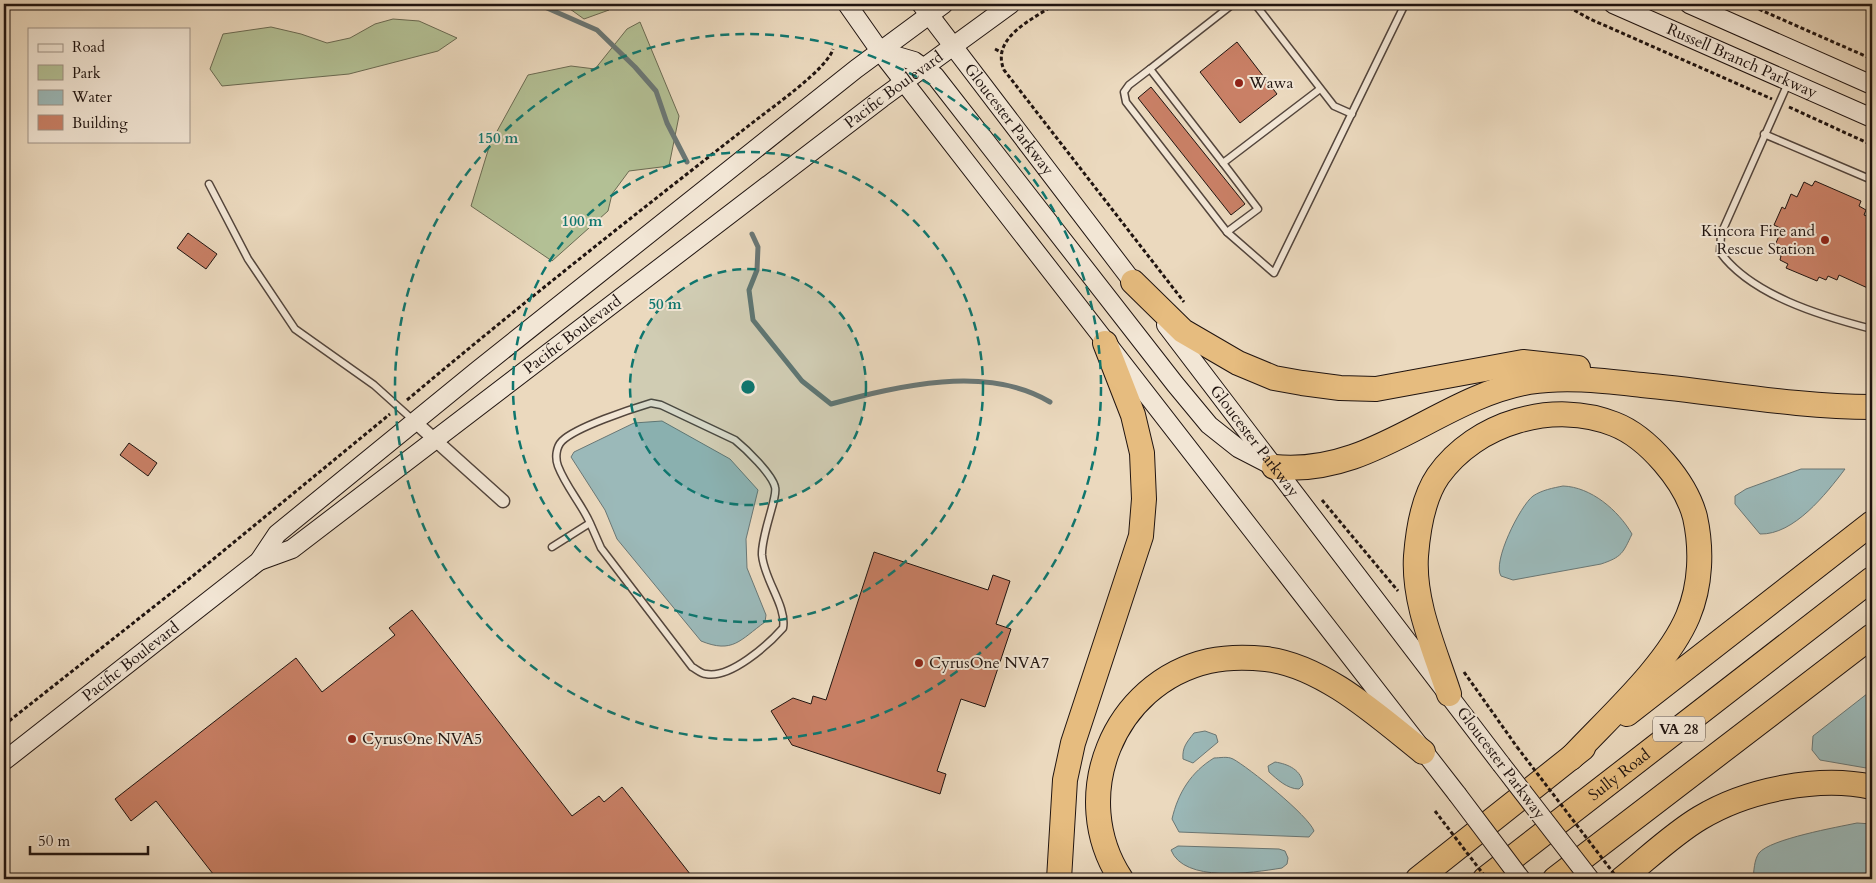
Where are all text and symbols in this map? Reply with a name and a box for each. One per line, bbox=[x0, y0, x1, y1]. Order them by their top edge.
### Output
street label: Russell Branch Parkway bbox=[1663, 18, 1821, 104]
legend bbox=[28, 28, 190, 142]
text: Road bbox=[72, 37, 105, 57]
street label: Pacific Boulevard bbox=[840, 46, 948, 134]
street label: Gloucester Parkway bbox=[959, 59, 1059, 180]
text: Park bbox=[72, 63, 101, 83]
place label: Wawa bbox=[1248, 72, 1293, 94]
marker: Wawa bbox=[1233, 77, 1245, 89]
text: Water bbox=[71, 87, 113, 107]
text: Building bbox=[72, 113, 128, 133]
text: 150 m bbox=[478, 128, 519, 148]
text: 100 m bbox=[562, 211, 603, 231]
place label: Kincora Fire and Rescue Station bbox=[1701, 220, 1815, 260]
marker: Kincora Fire and Rescue Station bbox=[1819, 234, 1831, 246]
street label: Pacific Boulevard bbox=[519, 290, 626, 379]
text: 50 m bbox=[648, 294, 682, 314]
centre of rings bbox=[739, 378, 757, 396]
street label: Gloucester Parkway bbox=[1205, 381, 1305, 502]
street label: Pacific Boulevard bbox=[78, 616, 184, 707]
place label: CyrusOne NVA7 bbox=[929, 652, 1049, 674]
marker: CyrusOne NVA7 bbox=[913, 657, 925, 669]
street label: Gloucester Parkway bbox=[1451, 702, 1551, 824]
road number: VA 28 bbox=[1653, 716, 1705, 742]
place label: CyrusOne NVA5 bbox=[362, 728, 482, 750]
marker: CyrusOne NVA5 bbox=[346, 733, 358, 745]
street label: Sully Road bbox=[1584, 744, 1655, 806]
scale bar bbox=[30, 823, 148, 855]
text: 50 m bbox=[38, 831, 70, 851]

